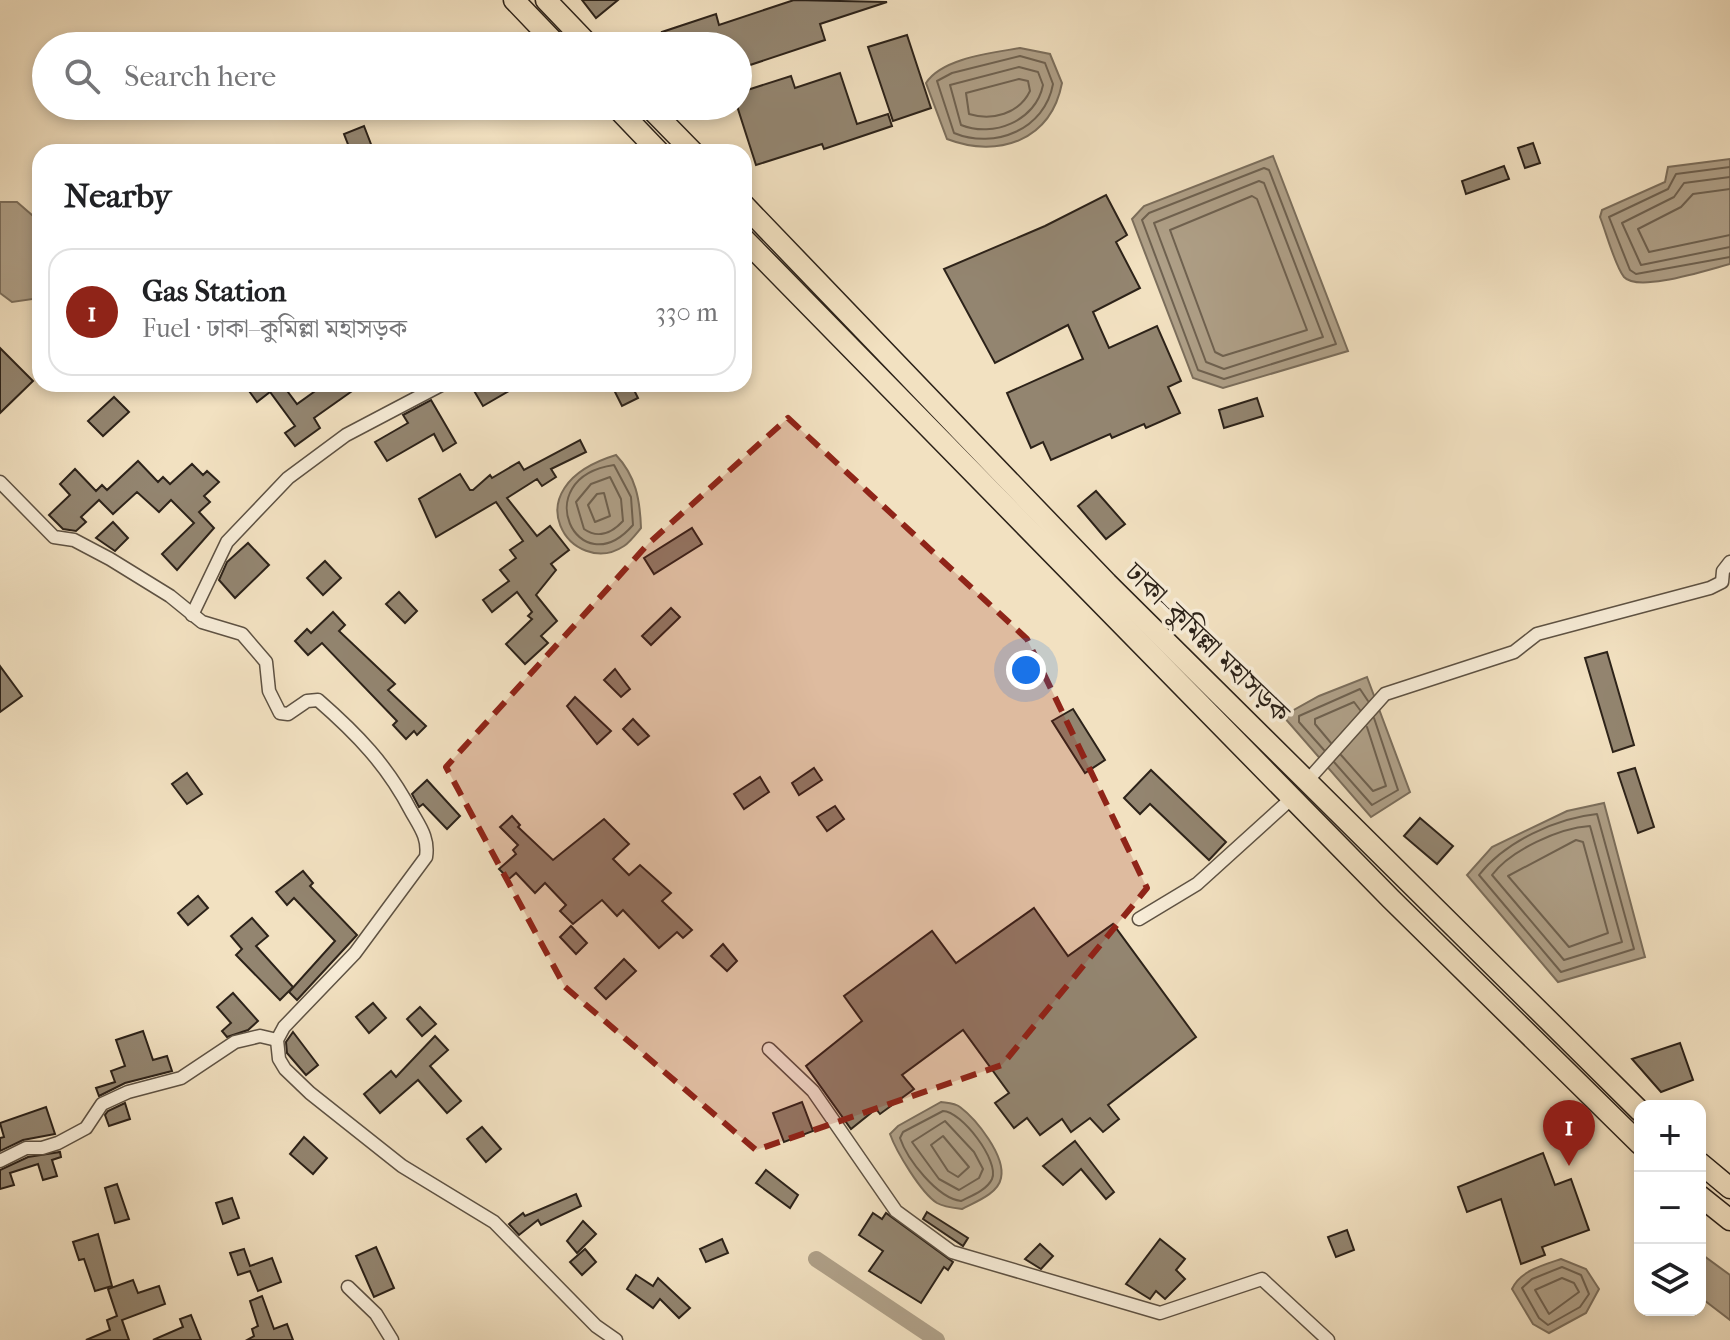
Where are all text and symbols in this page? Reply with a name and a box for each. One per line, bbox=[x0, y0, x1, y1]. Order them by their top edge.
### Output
search box bbox=[32, 32, 752, 120]
icon: search bbox=[60, 54, 104, 98]
text: Search here bbox=[124, 59, 276, 94]
text: Nearby bbox=[64, 176, 171, 216]
text: Gas Station bbox=[142, 274, 286, 309]
text: 1 bbox=[87, 297, 97, 328]
text: 330 m bbox=[655, 297, 718, 328]
text: Fuel · ঢাকা–কুমিল্লা মহাসড়ক bbox=[142, 313, 407, 344]
street label: ঢাকা–কুমিল্লা মহাসড়ক bbox=[1117, 554, 1298, 731]
your location bbox=[1006, 650, 1046, 690]
pin: 1 bbox=[1543, 1100, 1595, 1166]
map controls bbox=[1634, 1100, 1706, 1316]
button: + bbox=[1634, 1100, 1706, 1172]
button: − bbox=[1634, 1172, 1706, 1244]
button: layers bbox=[1634, 1244, 1706, 1316]

